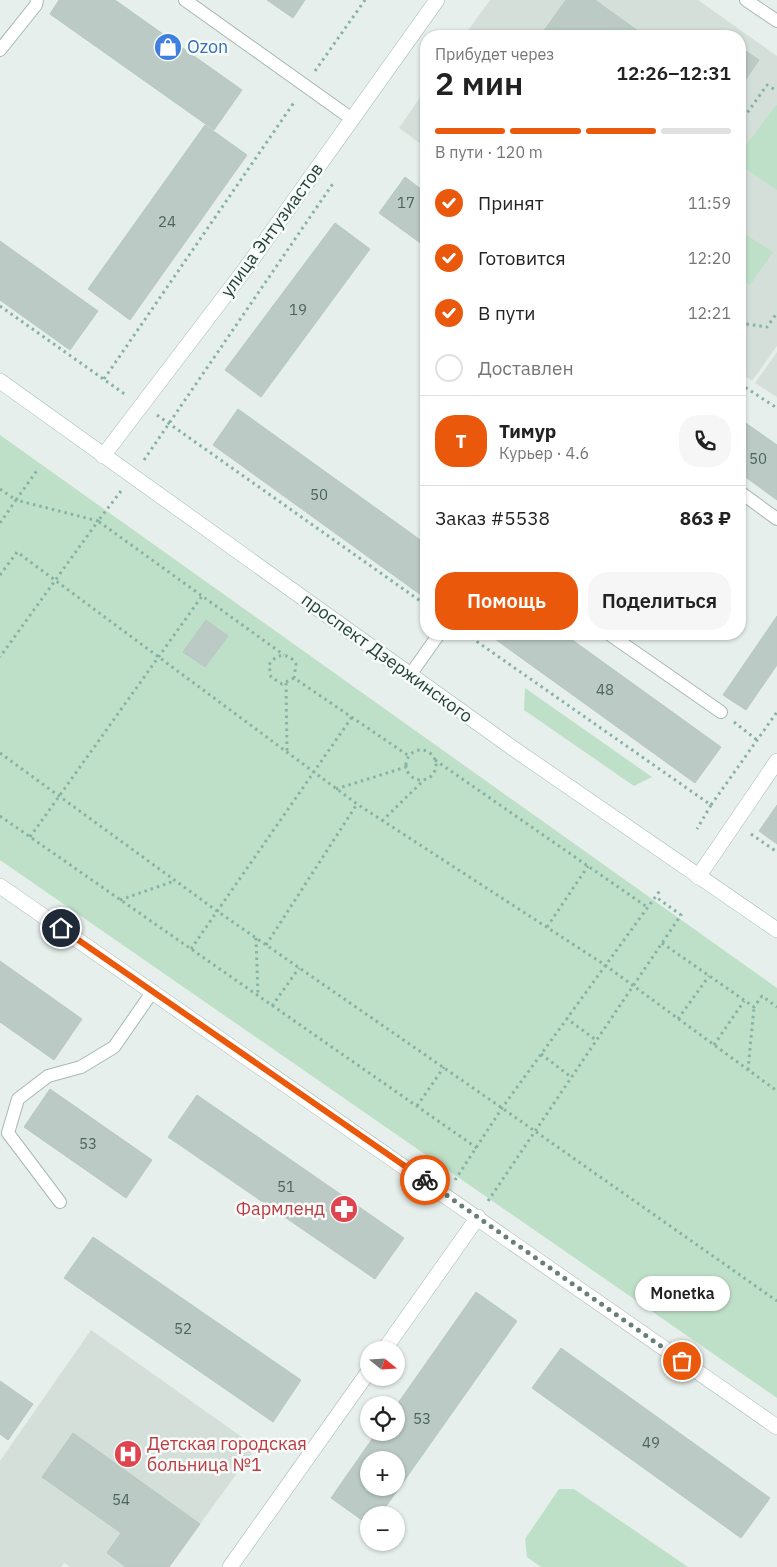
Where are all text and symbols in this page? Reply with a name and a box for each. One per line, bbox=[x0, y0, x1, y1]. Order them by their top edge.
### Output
shop icon: Ozon bbox=[153, 32, 183, 62]
place label: Ozon bbox=[187, 35, 228, 58]
text: Прибудет через bbox=[435, 44, 554, 64]
text: 12:26–12:31 bbox=[617, 61, 731, 85]
text: 2 мин bbox=[435, 62, 523, 104]
text: В пути · 120 m bbox=[435, 142, 543, 162]
street label: улица Энтузиастов bbox=[215, 158, 328, 301]
icon: check bbox=[435, 189, 463, 217]
text: Принят bbox=[478, 191, 544, 215]
house number: 17 bbox=[397, 193, 415, 212]
text: 11:59 bbox=[688, 193, 731, 213]
house number: 24 bbox=[158, 212, 176, 231]
icon: check bbox=[435, 244, 463, 272]
text: Готовится bbox=[478, 246, 566, 270]
text: 12:20 bbox=[688, 248, 731, 268]
icon: check bbox=[435, 299, 463, 327]
house number: 19 bbox=[289, 300, 307, 319]
text: В пути bbox=[478, 301, 536, 325]
text: 12:21 bbox=[688, 303, 731, 323]
text: Доставлен bbox=[478, 356, 574, 380]
button: phone bbox=[679, 415, 731, 467]
text: Тимур bbox=[499, 419, 556, 443]
text: Т bbox=[455, 429, 467, 453]
text: Курьер · 4.6 bbox=[499, 443, 589, 463]
house number: 50 bbox=[749, 449, 767, 468]
house number: 50 bbox=[310, 485, 328, 504]
text: Заказ #5538 bbox=[435, 506, 550, 530]
text: 863 ₽ bbox=[680, 506, 731, 530]
button: Помощь bbox=[435, 572, 578, 630]
button: Поделиться bbox=[588, 572, 731, 630]
street label: проспект Дзержинского bbox=[297, 588, 477, 728]
house number: 48 bbox=[596, 680, 614, 699]
pin bbox=[40, 907, 82, 949]
icon: home bbox=[47, 914, 75, 942]
house number: 53 bbox=[79, 1134, 97, 1153]
courier bbox=[400, 1155, 450, 1205]
icon: bike bbox=[411, 1166, 439, 1194]
house number: 51 bbox=[277, 1177, 295, 1196]
pharmacy icon: Фармленд bbox=[329, 1194, 359, 1224]
place label: Фармленд bbox=[236, 1197, 325, 1220]
callout: Monetka bbox=[634, 1276, 730, 1311]
text: Monetka bbox=[650, 1283, 715, 1303]
house number: 52 bbox=[174, 1319, 192, 1338]
pin bbox=[661, 1340, 703, 1382]
north arrow bbox=[360, 1341, 405, 1386]
map controls bbox=[360, 1341, 405, 1551]
icon: bag bbox=[668, 1347, 696, 1375]
button: locate bbox=[360, 1396, 405, 1441]
house number: 53 bbox=[413, 1409, 431, 1428]
place label: Детская городская больница №1 bbox=[147, 1432, 307, 1476]
house number: 49 bbox=[642, 1433, 660, 1452]
hospital icon: Детская городская больница №1 bbox=[113, 1439, 143, 1469]
button: + bbox=[360, 1451, 405, 1496]
house number: 54 bbox=[112, 1490, 130, 1509]
button: − bbox=[360, 1506, 405, 1551]

